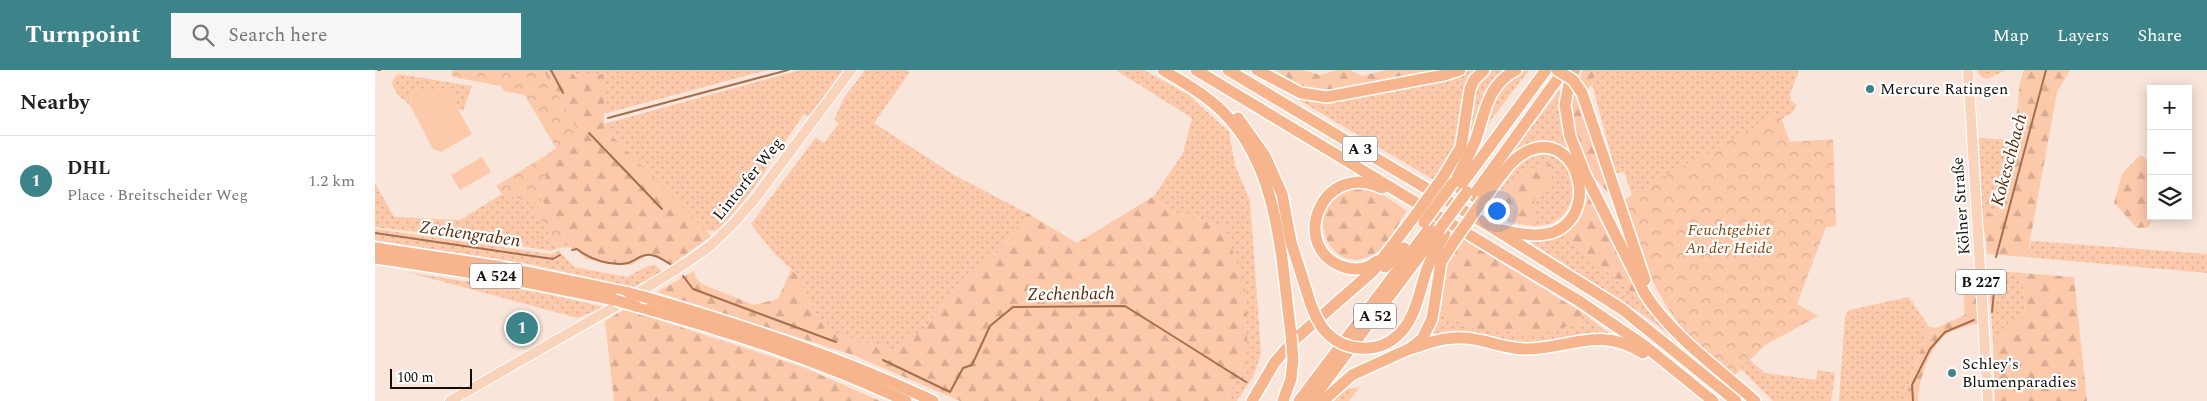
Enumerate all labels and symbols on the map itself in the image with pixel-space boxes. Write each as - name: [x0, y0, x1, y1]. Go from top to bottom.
- place label: Mercure Ratingen: [1880, 77, 2008, 101]
- marker: Mercure Ratingen: [1864, 83, 1876, 95]
- water label: Kokeschbach: [1984, 111, 2034, 209]
- street label: Lintorfer Weg: [707, 132, 789, 226]
- road number: A 3: [1343, 136, 1377, 162]
- street label: Kölner Straße: [1946, 156, 1976, 256]
- your location: [1484, 198, 1510, 224]
- water label: Zechengraben: [418, 214, 523, 255]
- park label: Feuchtgebiet An der Heide: [1684, 218, 1773, 260]
- road number: A 524: [470, 264, 522, 288]
- road number: B 227: [1956, 270, 2006, 294]
- water label: Zechenbach: [1027, 280, 1115, 308]
- road number: A 52: [1354, 304, 1396, 328]
- pin: 1: [506, 309, 538, 347]
- place label: Schley's Blumenparadies: [1962, 352, 2077, 394]
- scale bar: [390, 366, 473, 389]
- marker: Schley's Blumenparadies: [1946, 367, 1958, 379]

